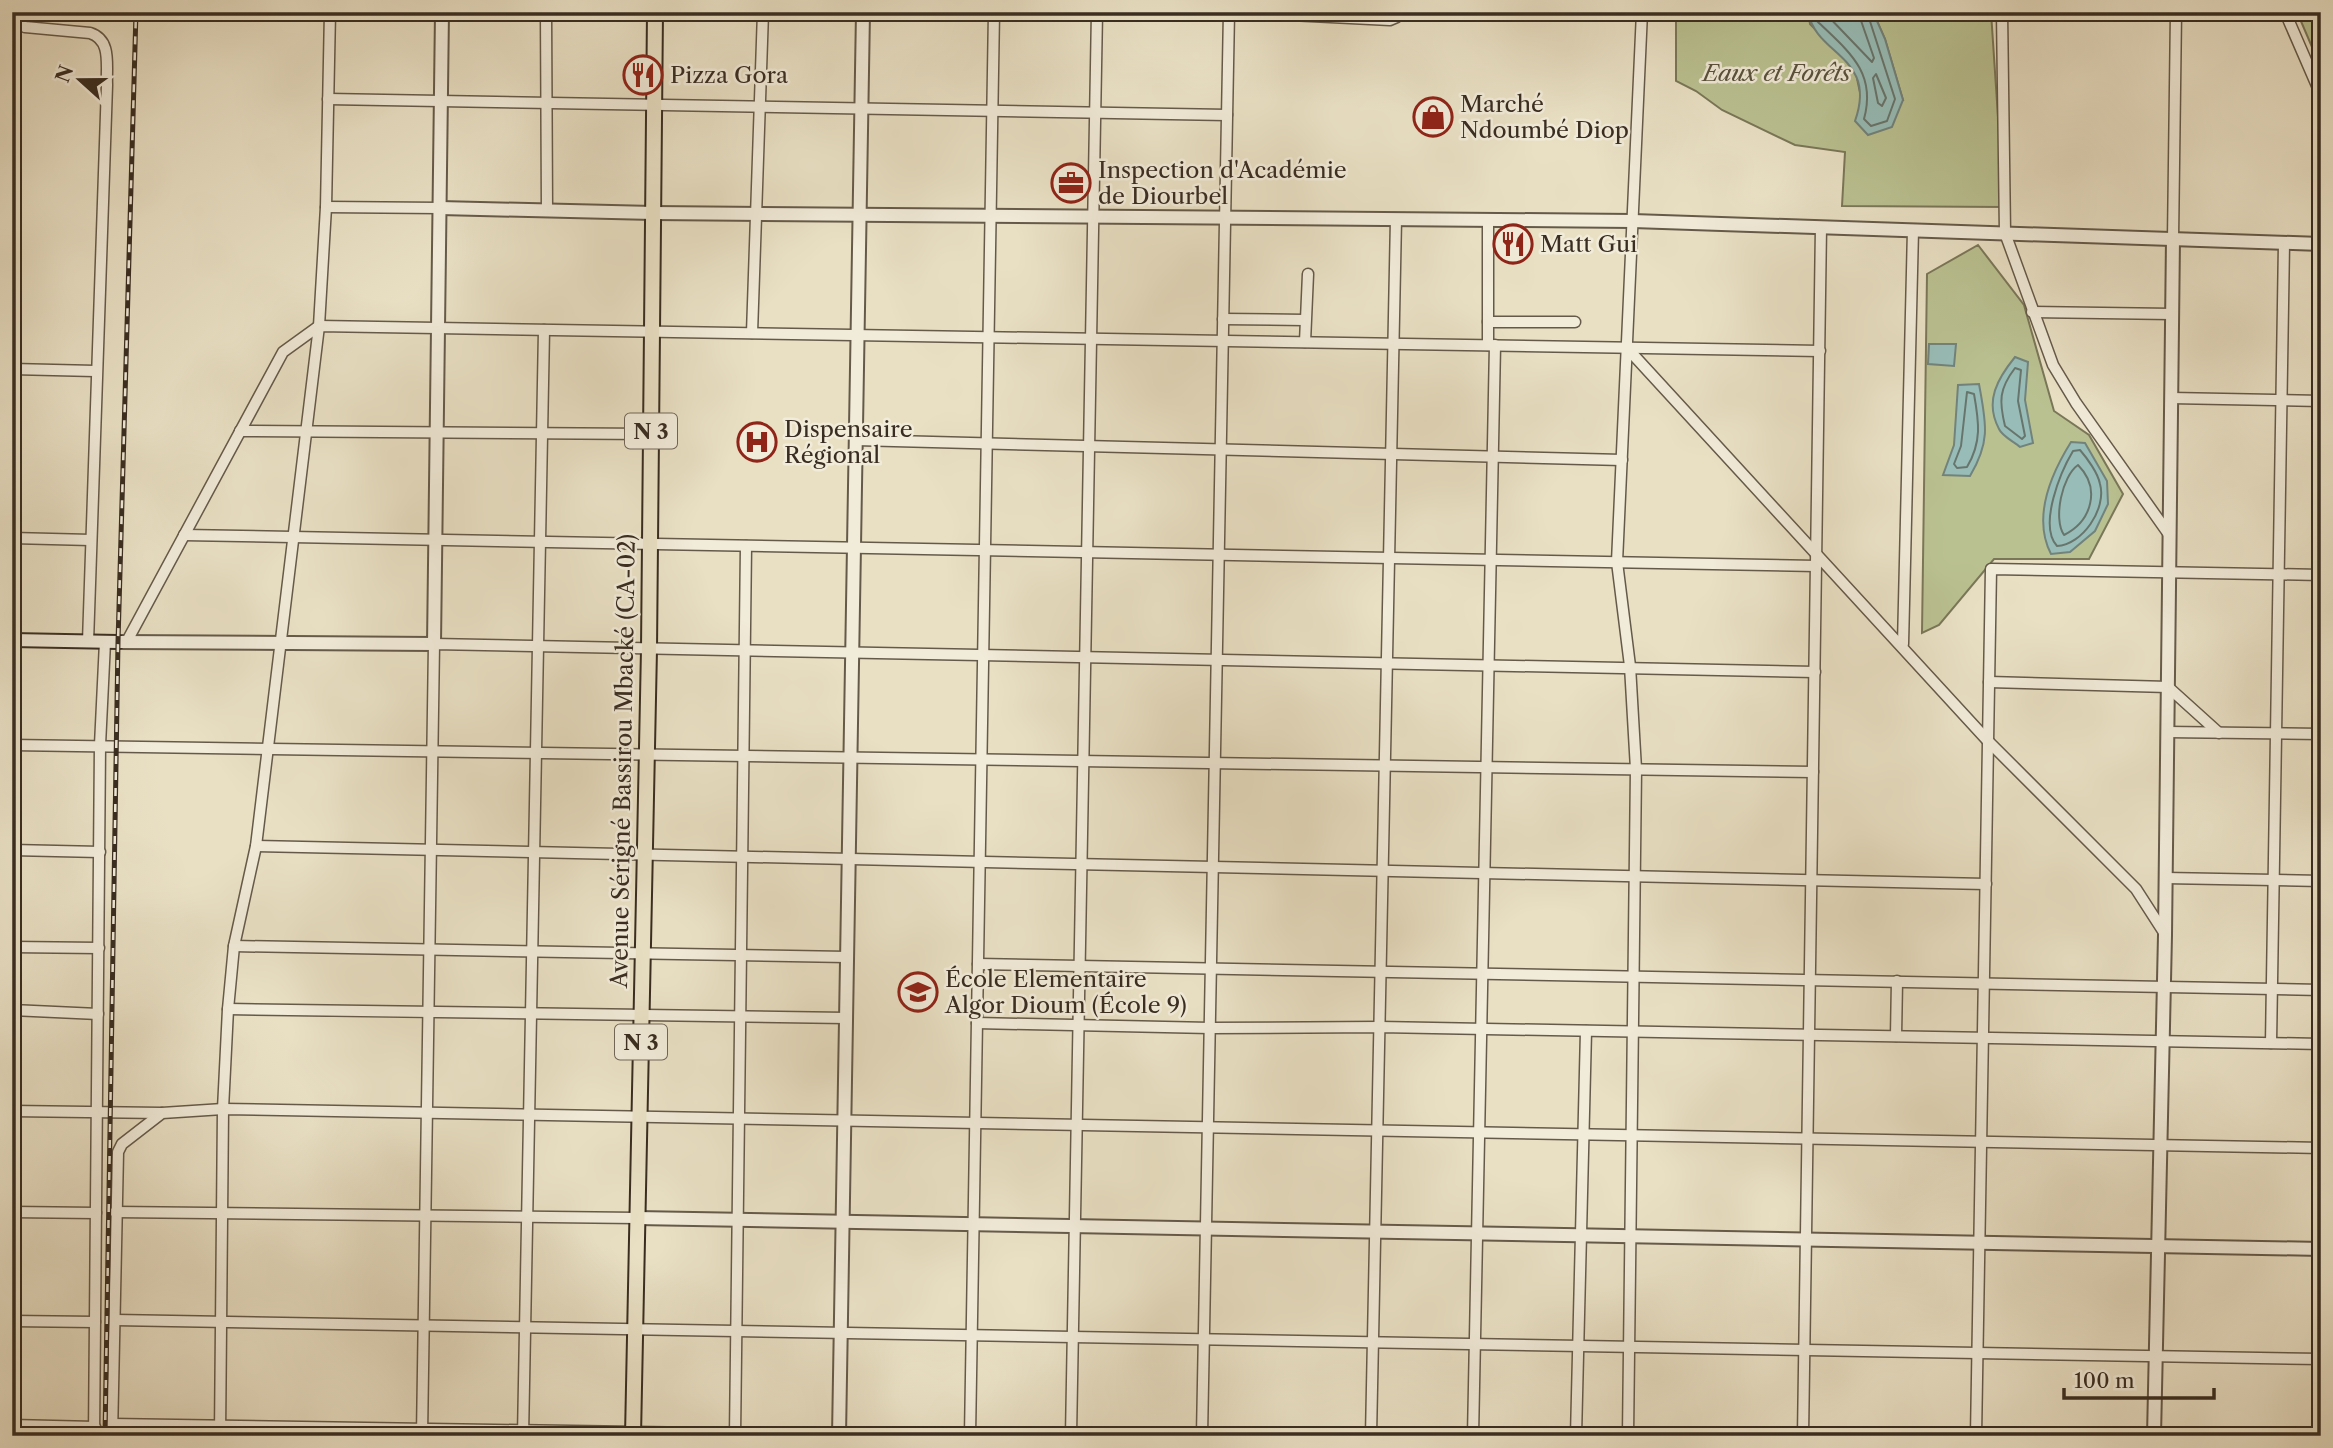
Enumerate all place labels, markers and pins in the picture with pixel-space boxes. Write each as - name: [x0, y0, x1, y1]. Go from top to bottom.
- restaurant icon: Pizza Gora: [622, 54, 664, 96]
- place label: Pizza Gora: [670, 61, 789, 89]
- place label: Marché Ndoumbé Diop: [1460, 90, 1629, 144]
- shop icon: Marché Ndoumbé Diop: [1412, 96, 1454, 138]
- place label: Inspection d'Académie de Diourbel: [1098, 156, 1347, 210]
- office icon: Inspection d'Académie de Diourbel: [1050, 162, 1092, 204]
- restaurant icon: Matt Gui: [1492, 223, 1534, 265]
- place label: Matt Gui: [1540, 230, 1637, 258]
- place label: Dispensaire Régional: [784, 415, 913, 469]
- hospital icon: Dispensaire Régional: [736, 421, 778, 463]
- place label: École Elementaire Algor Dioum (École 9): [944, 965, 1187, 1019]
- school or university icon: École Elementaire Algor Dioum (École 9): [897, 971, 939, 1013]

